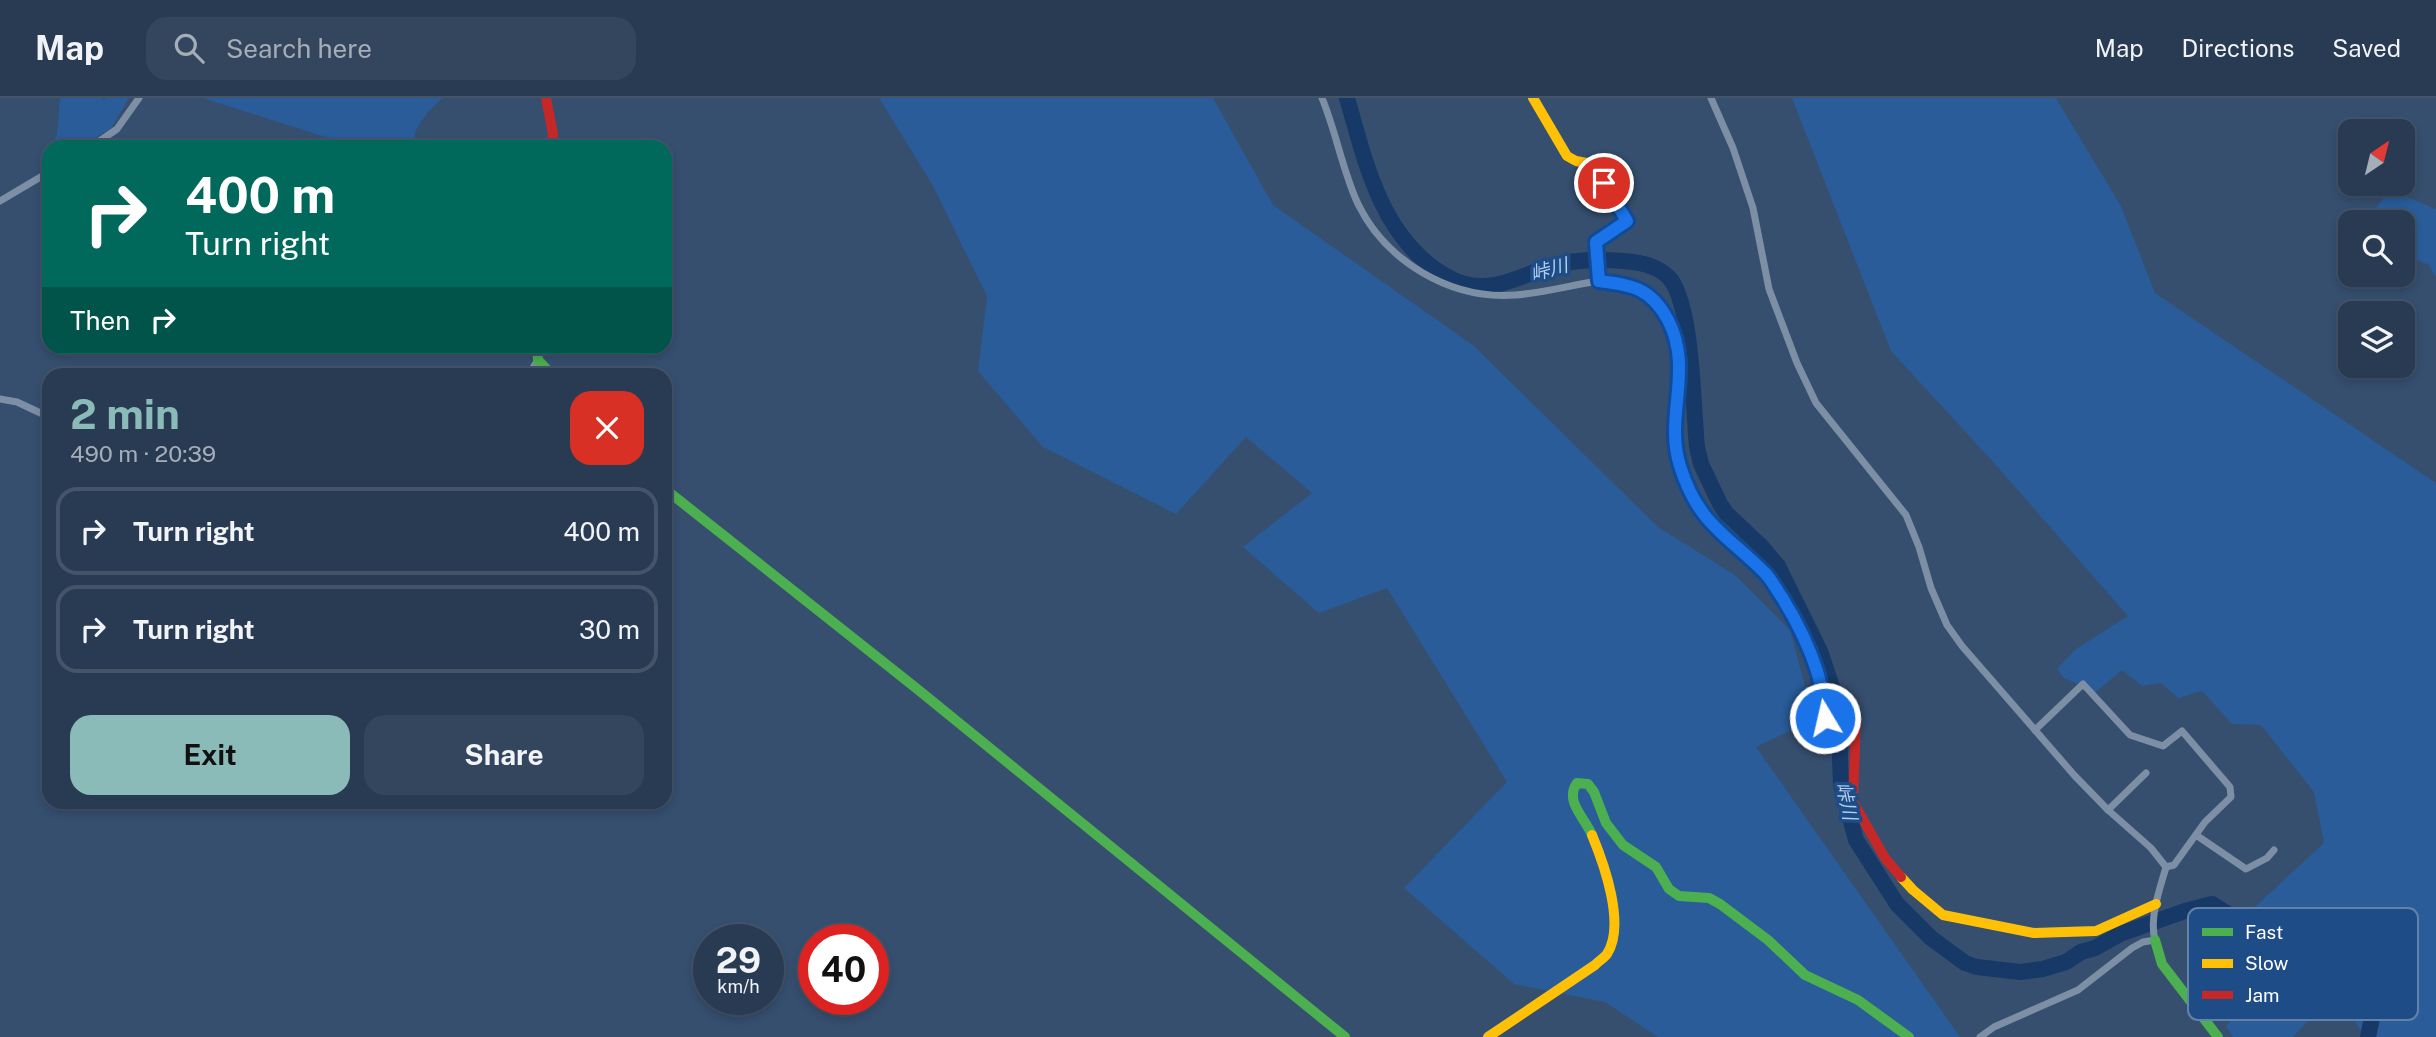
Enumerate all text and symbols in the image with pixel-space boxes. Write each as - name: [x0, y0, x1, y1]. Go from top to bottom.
- search box: [146, 17, 636, 80]
- text: Map: [35, 29, 104, 67]
- icon: search: [170, 29, 208, 67]
- text: Search here: [226, 33, 372, 64]
- text: Map: [2095, 34, 2144, 62]
- text: Directions: [2182, 34, 2294, 62]
- text: Saved: [2332, 34, 2401, 62]
- north arrow: [2338, 119, 2415, 196]
- map controls: [2338, 119, 2415, 378]
- pin: [1574, 153, 1634, 213]
- icon: arrive: [1585, 164, 1623, 202]
- text: 400 m: [185, 166, 335, 224]
- icon: right: [70, 168, 161, 259]
- button: search: [2338, 210, 2415, 287]
- text: Turn right: [185, 225, 330, 262]
- water label: 峠川: [1528, 253, 1572, 285]
- icon: right: [144, 301, 182, 339]
- button: layers: [2338, 301, 2415, 378]
- text: Then: [70, 305, 130, 336]
- text: 2 min: [70, 389, 180, 438]
- button: close: [570, 391, 644, 465]
- text: 490 m · 20:39: [70, 440, 216, 467]
- icon: right: [74, 512, 112, 550]
- text: Turn right: [133, 516, 255, 547]
- text: 400 m: [563, 516, 640, 547]
- icon: right: [74, 610, 112, 648]
- text: Turn right: [133, 614, 255, 645]
- text: 30 m: [579, 614, 640, 645]
- position arrow: [1788, 681, 1862, 755]
- button: Exit: [70, 715, 350, 795]
- button: Share: [364, 715, 644, 795]
- water label: 峠川: [1832, 780, 1862, 824]
- legend: [2188, 908, 2418, 1020]
- text: Fast: [2245, 921, 2283, 943]
- speed limit sign: 40: [798, 924, 889, 1015]
- text: 29: [716, 940, 761, 981]
- text: Slow: [2245, 952, 2289, 974]
- text: km/h: [717, 976, 760, 997]
- text: Jam: [2245, 984, 2279, 1006]

